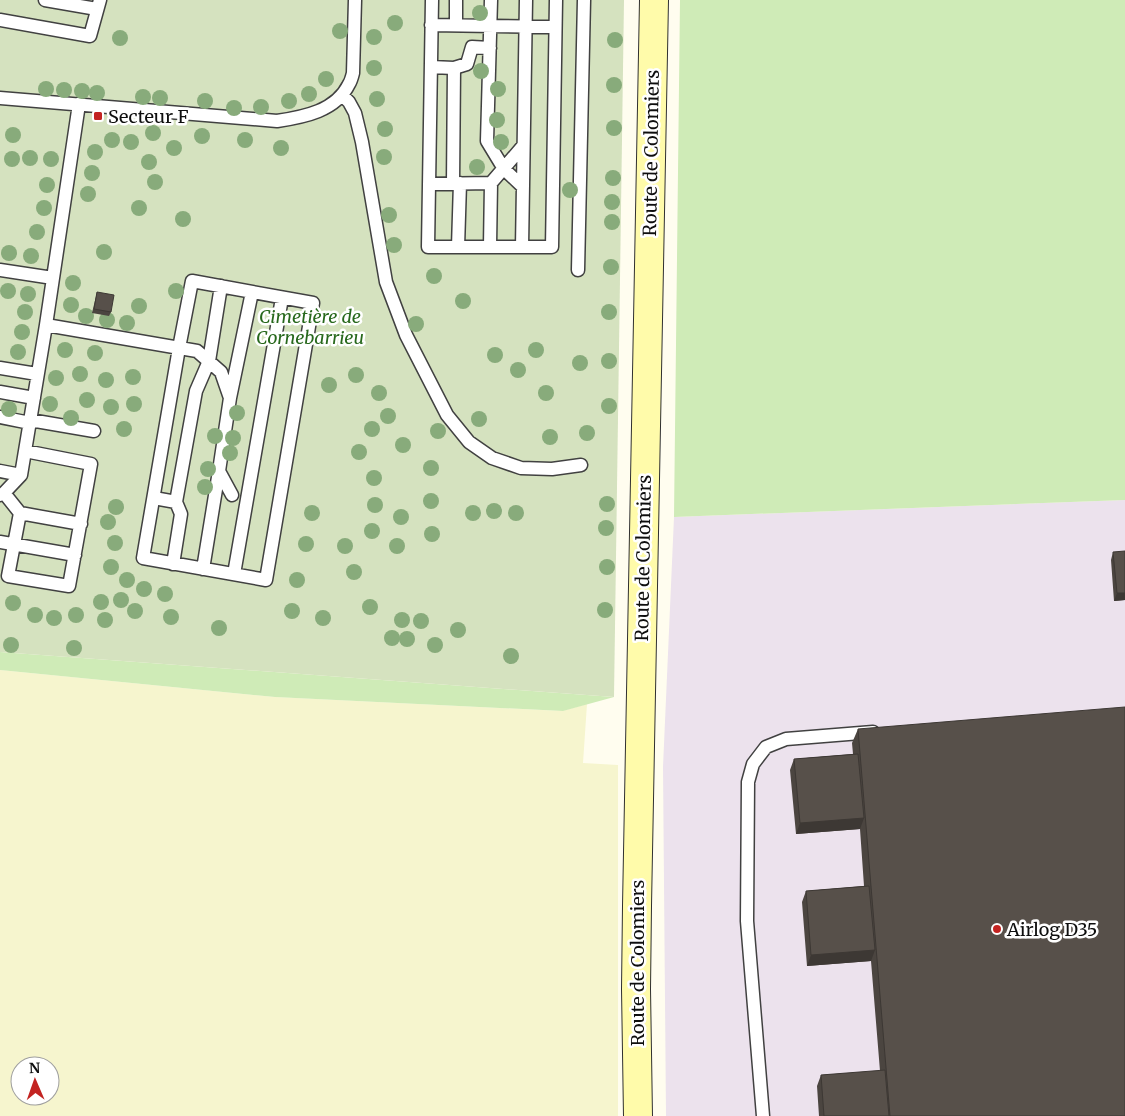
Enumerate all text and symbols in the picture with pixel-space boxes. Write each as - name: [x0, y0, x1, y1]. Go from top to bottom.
- street label: Route de Colomiers: [638, 69, 664, 237]
- place label: Secteur F: [108, 105, 188, 128]
- marker: Secteur F: [92, 110, 104, 122]
- park label: Cimetière de Cornebarrieu: [256, 305, 364, 349]
- street label: Route de Colomiers: [630, 474, 656, 642]
- street label: Route de Colomiers: [626, 880, 649, 1046]
- place label: Airlog D35: [1006, 918, 1097, 941]
- marker: Airlog D35: [991, 923, 1003, 935]
- north arrow: [10, 1056, 60, 1106]
- text: N: [29, 1059, 40, 1077]

